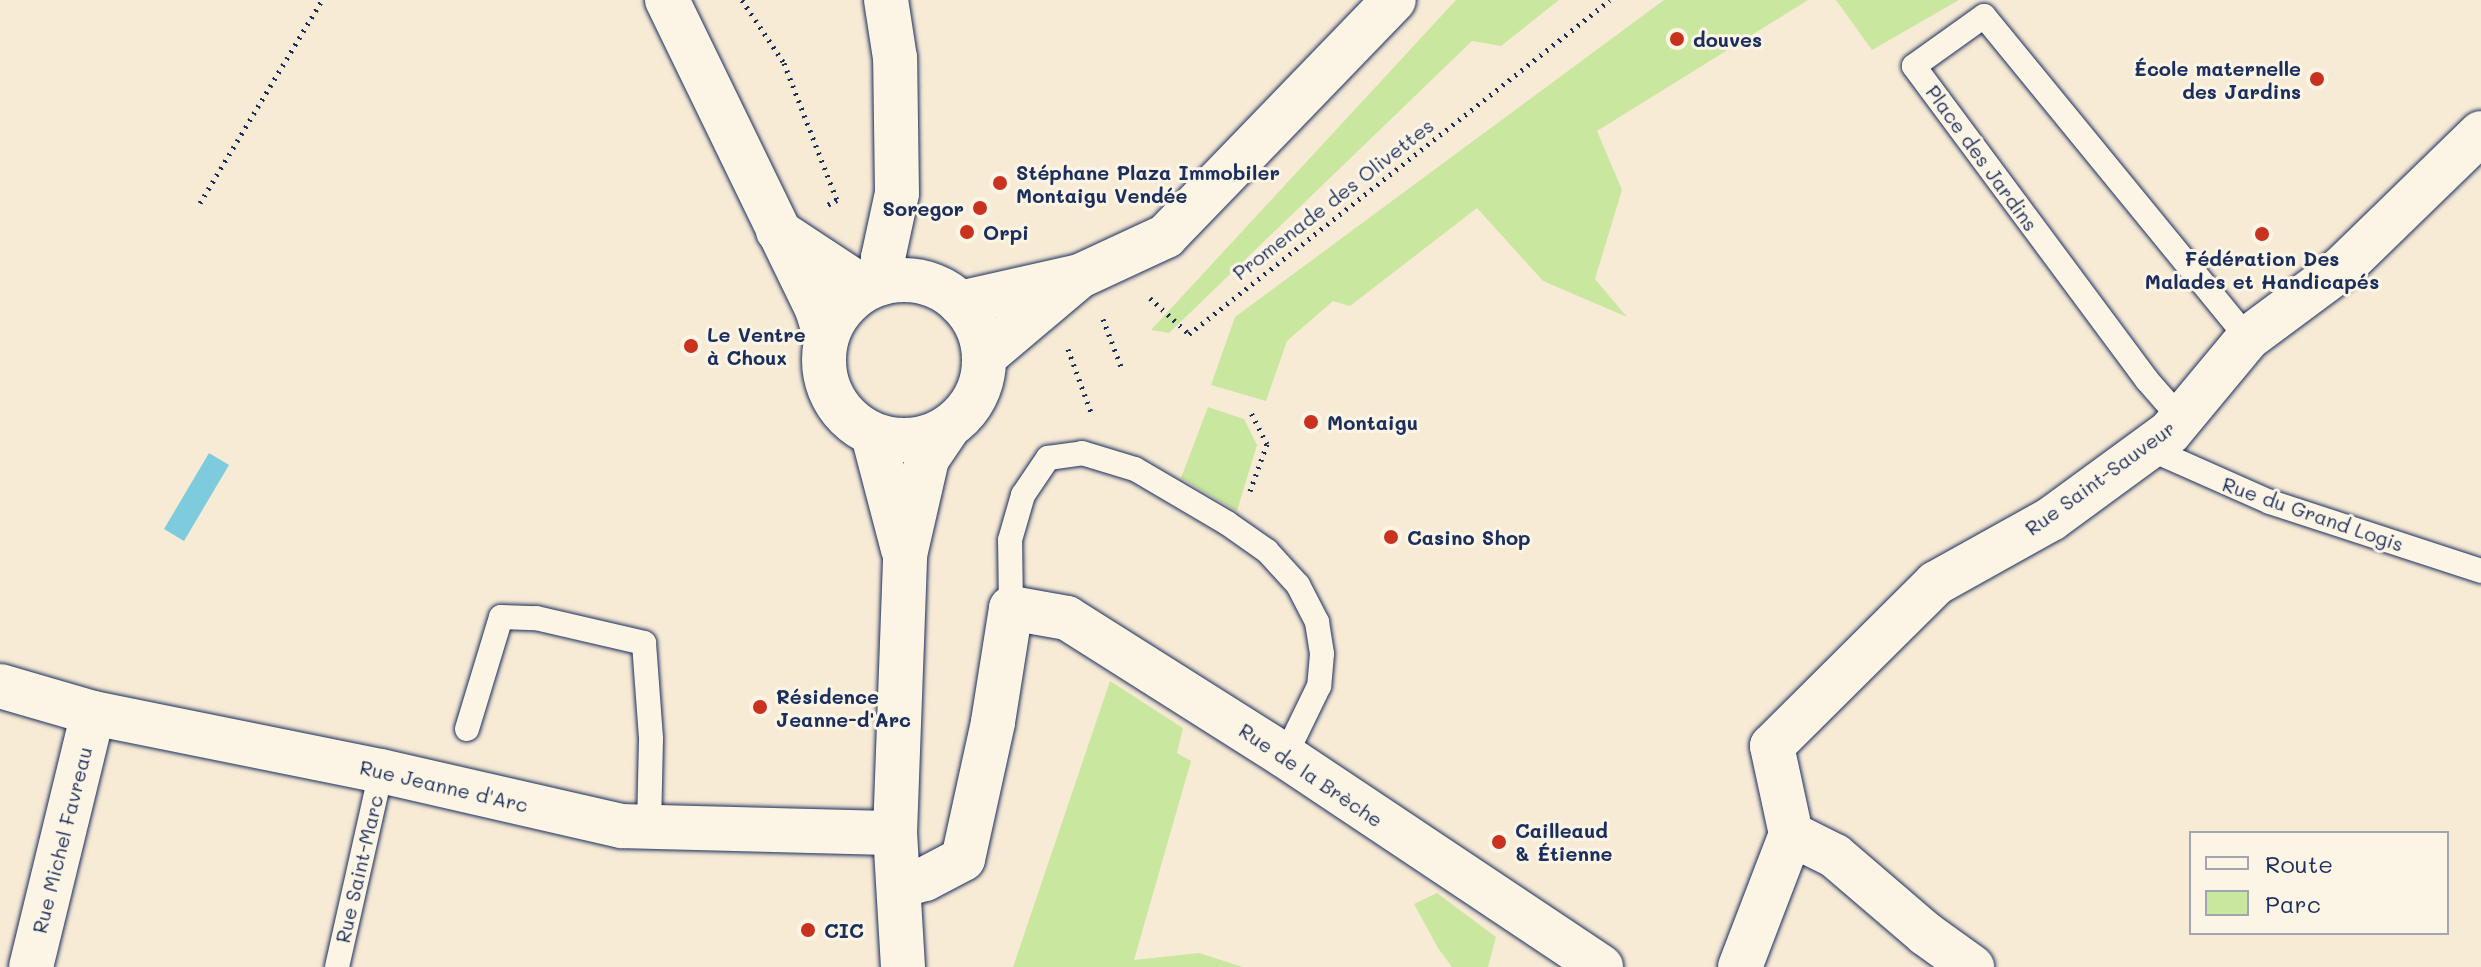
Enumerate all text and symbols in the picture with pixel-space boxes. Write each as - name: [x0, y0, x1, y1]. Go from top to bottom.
- place label: douves: [1693, 27, 1762, 51]
- marker: douves: [1668, 30, 1686, 48]
- place label: École maternelle des Jardins: [2134, 56, 2301, 103]
- marker: École maternelle des Jardins: [2308, 70, 2326, 88]
- street label: Place des Jardins: [1921, 80, 2043, 236]
- street label: Promenade des Olivettes: [1228, 113, 1438, 285]
- place label: Stéphane Plaza Immobiler Montaigu Vendée: [1016, 160, 1280, 207]
- marker: Stéphane Plaza Immobiler Montaigu Vendée: [991, 174, 1009, 192]
- place label: Soregor: [883, 196, 964, 220]
- marker: Soregor: [971, 199, 989, 217]
- place label: Orpi: [983, 220, 1029, 244]
- marker: Orpi: [958, 223, 976, 241]
- marker: Fédération Des Malades et Handicapés: [2253, 225, 2271, 243]
- place label: Fédération Des Malades et Handicapés: [2145, 246, 2379, 293]
- place label: Le Ventre à Choux: [707, 322, 806, 369]
- marker: Le Ventre à Choux: [682, 337, 700, 355]
- place label: Montaigu: [1327, 410, 1418, 434]
- marker: Montaigu: [1302, 413, 1320, 431]
- street label: Rue Saint-Sauveur: [2020, 416, 2180, 540]
- street label: Rue du Grand Logis: [2219, 472, 2407, 556]
- place label: Casino Shop: [1407, 525, 1531, 549]
- marker: Casino Shop: [1382, 528, 1400, 546]
- place label: Résidence Jeanne-d'Arc: [776, 684, 911, 731]
- marker: Résidence Jeanne-d'Arc: [751, 698, 769, 716]
- street label: Rue de la Brèche: [1235, 718, 1387, 832]
- street label: Rue Michel Favreau: [27, 744, 97, 936]
- street label: Rue Jeanne d'Arc: [357, 755, 531, 817]
- street label: Rue Saint-Marc: [330, 793, 388, 945]
- place label: Cailleaud & Étienne: [1515, 818, 1612, 865]
- legend: [2189, 831, 2449, 935]
- marker: Cailleaud & Étienne: [1490, 833, 1508, 851]
- text: Route: [2265, 848, 2333, 879]
- text: Parc: [2265, 888, 2321, 919]
- place label: CIC: [824, 918, 864, 942]
- marker: CIC: [799, 921, 817, 939]

